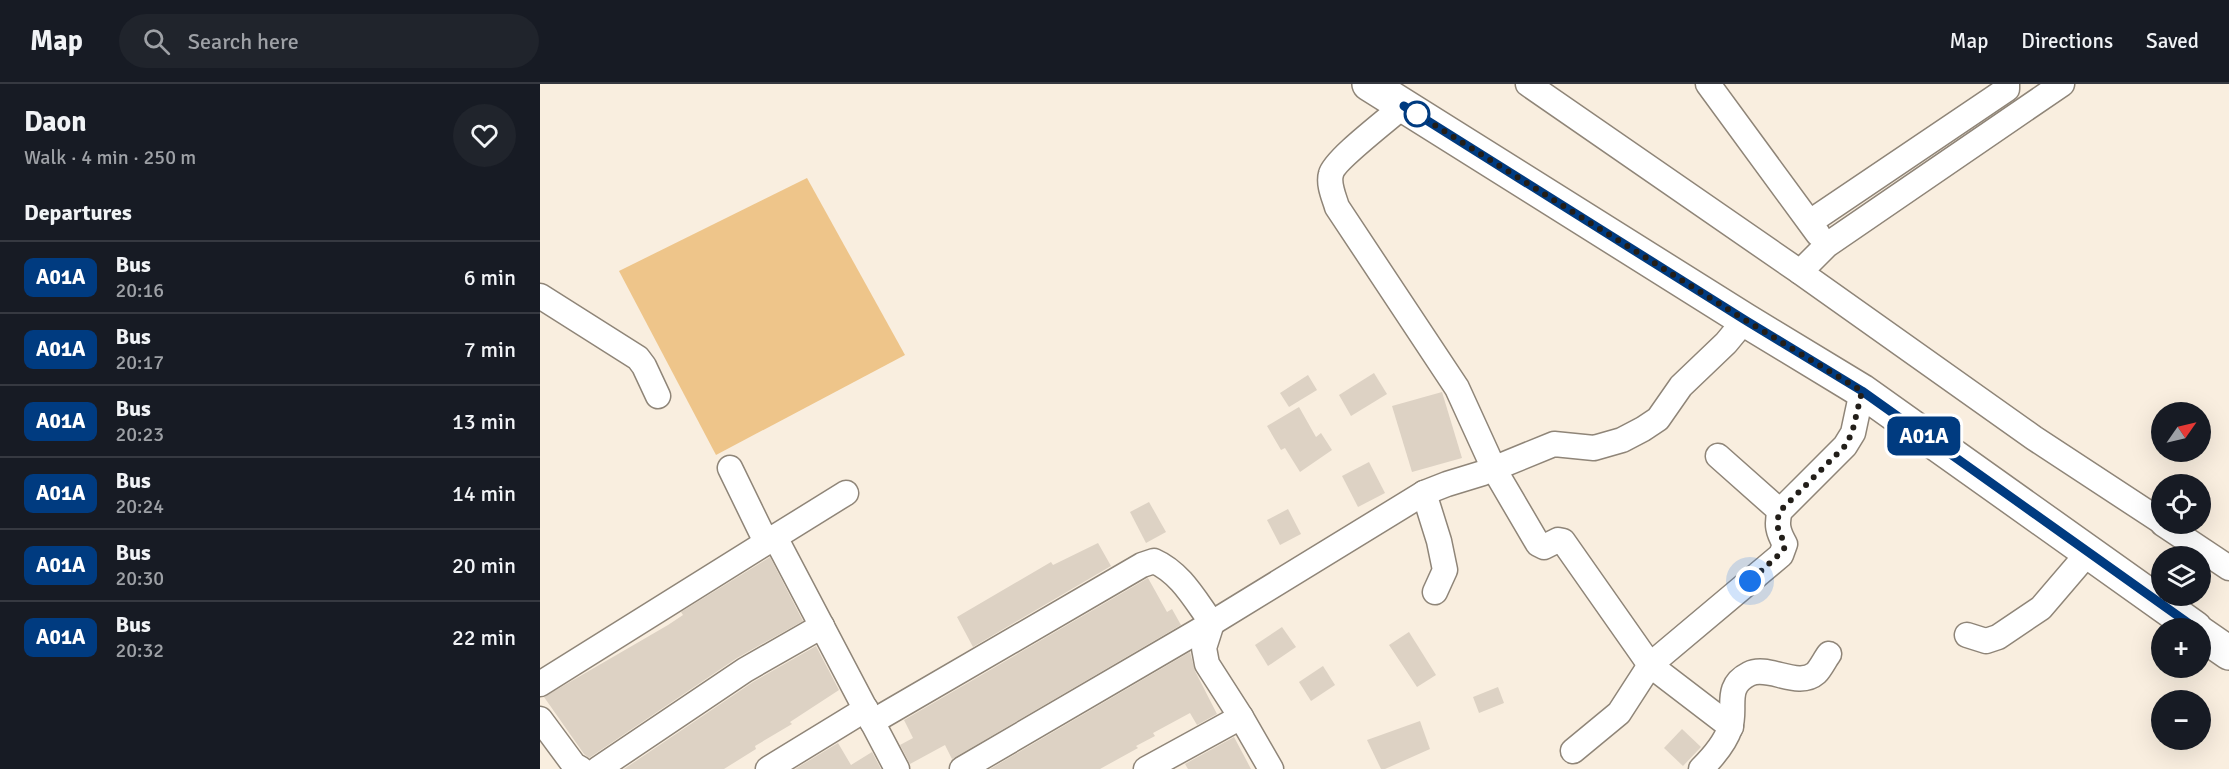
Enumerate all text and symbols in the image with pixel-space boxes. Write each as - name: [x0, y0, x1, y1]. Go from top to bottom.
- search box: [119, 14, 539, 68]
- text: Map: [30, 24, 83, 58]
- icon: search: [140, 25, 173, 58]
- text: Search here: [188, 28, 299, 55]
- text: Map: [1950, 28, 1988, 54]
- text: Directions: [2021, 28, 2113, 54]
- text: Saved: [2146, 28, 2199, 54]
- unlabelled marker: [1404, 101, 1430, 127]
- button: heart: [453, 104, 516, 167]
- text: Daon: [24, 105, 87, 139]
- text: Walk · 4 min · 250 m: [24, 145, 196, 170]
- text: Departures: [24, 199, 132, 226]
- text: Bus: [115, 251, 151, 278]
- text: A01A: [36, 264, 85, 290]
- text: 6 min: [464, 264, 516, 291]
- text: 20:16: [115, 278, 164, 303]
- text: Bus: [115, 323, 151, 350]
- text: A01A: [36, 336, 85, 362]
- text: 7 min: [464, 336, 516, 363]
- text: 20:17: [115, 350, 164, 375]
- text: Bus: [115, 395, 151, 422]
- north arrow: [2151, 402, 2211, 462]
- map controls: [2151, 402, 2211, 750]
- text: A01A: [36, 408, 85, 434]
- text: 13 min: [452, 408, 516, 435]
- line badge: A01A: [1882, 416, 1966, 456]
- text: 20:23: [115, 422, 164, 447]
- text: A01A: [1899, 423, 1949, 449]
- text: Bus: [115, 467, 151, 494]
- button: locate: [2151, 474, 2211, 534]
- text: A01A: [36, 480, 85, 506]
- text: 14 min: [452, 480, 516, 507]
- text: 20:24: [115, 494, 164, 519]
- text: Bus: [115, 539, 151, 566]
- button: layers: [2151, 546, 2211, 606]
- text: A01A: [36, 552, 85, 578]
- text: 20 min: [452, 552, 516, 579]
- text: 20:30: [115, 566, 164, 591]
- your location: [1735, 566, 1765, 596]
- text: Bus: [115, 611, 151, 638]
- button: +: [2151, 618, 2211, 678]
- text: A01A: [36, 624, 85, 650]
- text: 22 min: [452, 624, 516, 651]
- text: 20:32: [115, 638, 164, 663]
- button: −: [2151, 690, 2211, 750]

